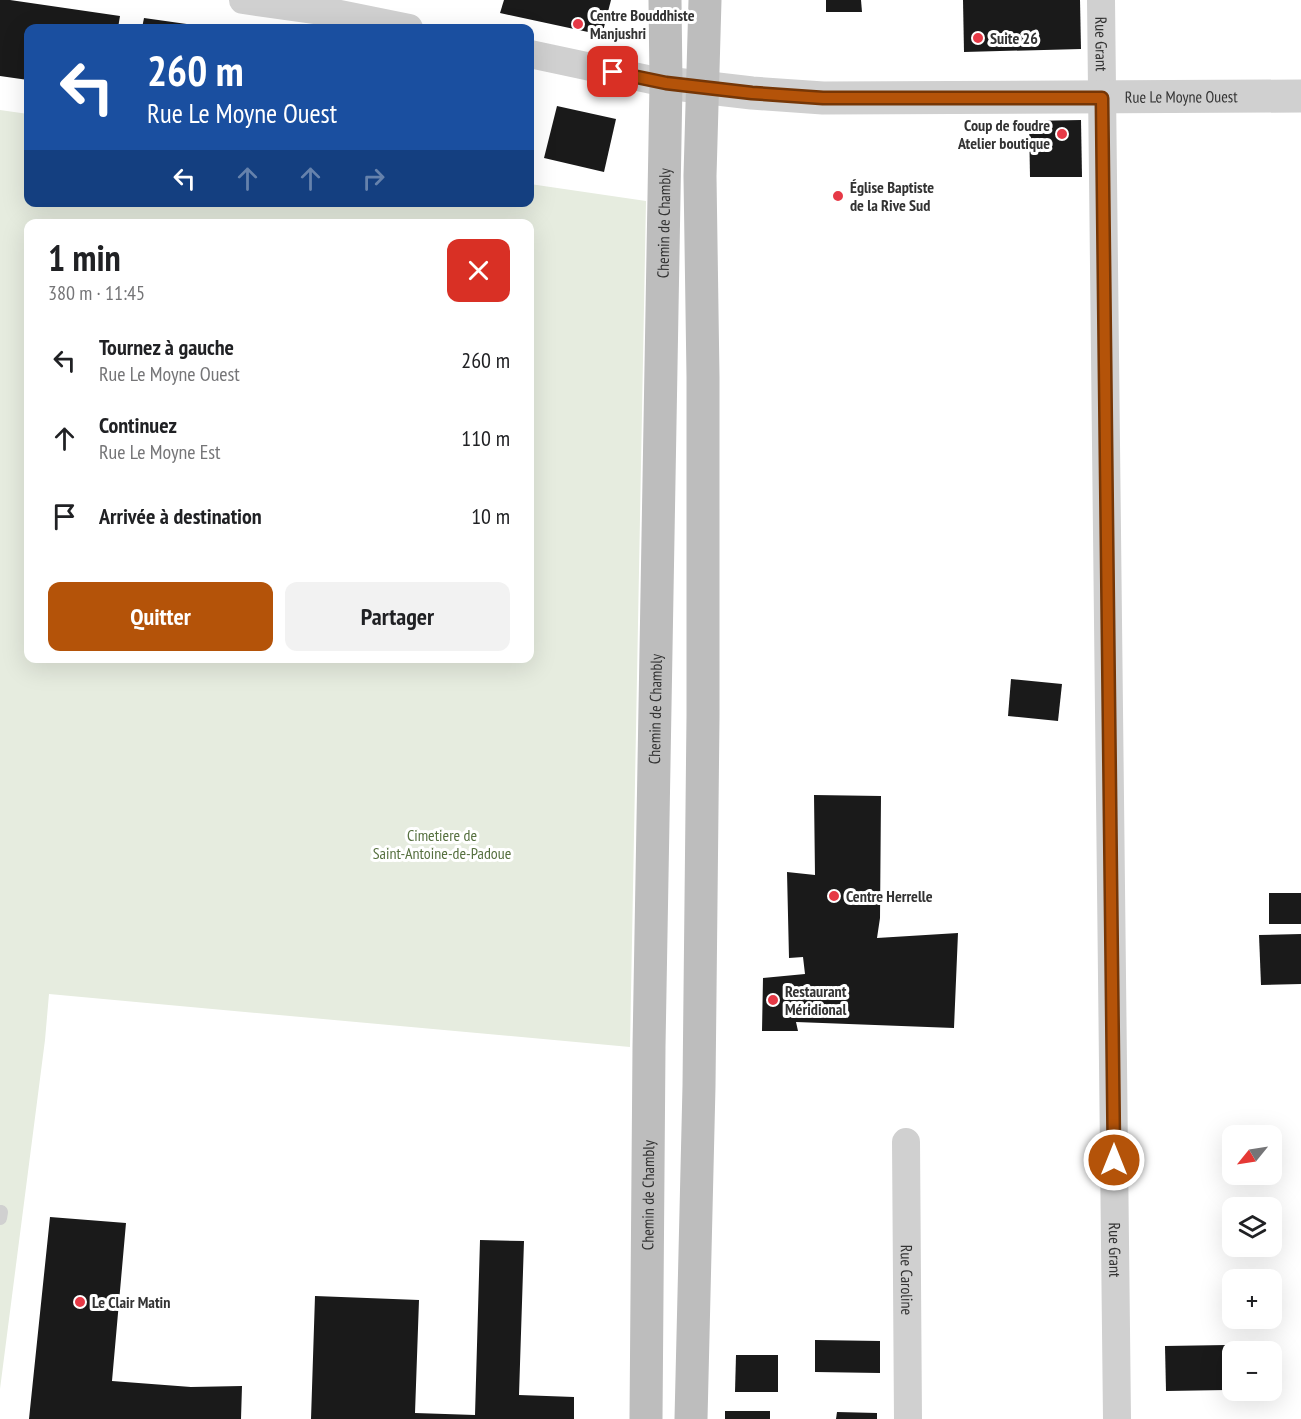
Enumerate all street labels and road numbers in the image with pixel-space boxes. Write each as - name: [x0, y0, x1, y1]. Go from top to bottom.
- street label: Rue Grant: [1091, 17, 1112, 72]
- street label: Rue Le Moyne Ouest: [1125, 86, 1238, 107]
- street label: Chemin de Chambly: [653, 168, 674, 278]
- street label: Chemin de Chambly: [644, 654, 666, 764]
- street label: Chemin de Chambly: [637, 1140, 658, 1250]
- street label: Rue Grant: [1105, 1222, 1125, 1278]
- street label: Rue Caroline: [897, 1245, 917, 1315]

